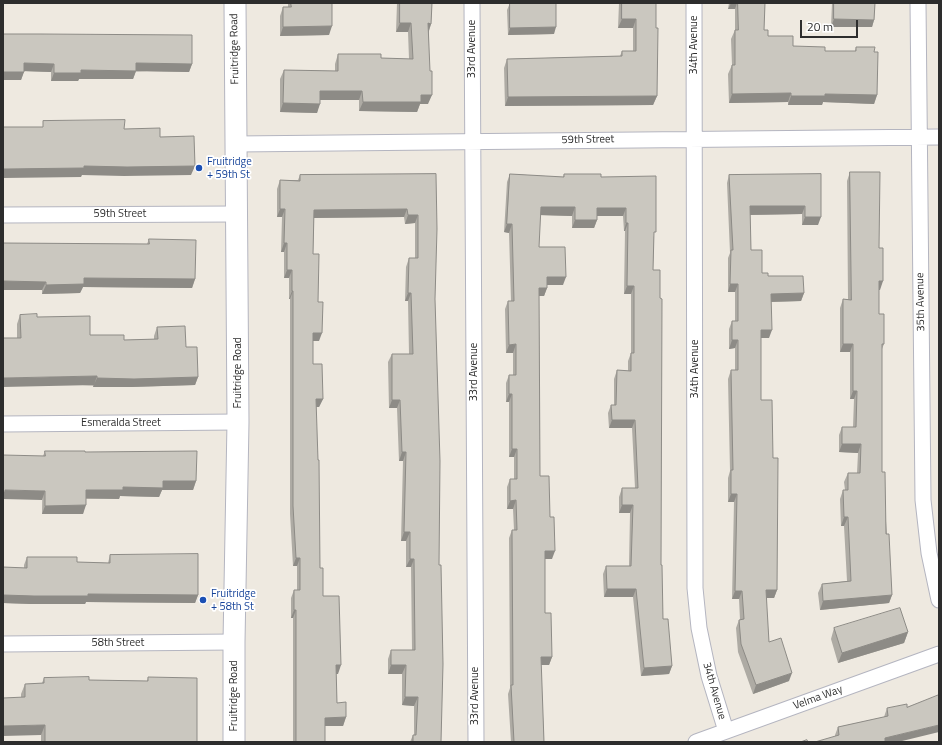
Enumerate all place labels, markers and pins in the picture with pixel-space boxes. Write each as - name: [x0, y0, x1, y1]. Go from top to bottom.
- place label: Fruitridge + 59th St: [207, 155, 252, 181]
- marker: Fruitridge + 59th St: [194, 163, 204, 173]
- place label: Fruitridge + 58th St: [211, 587, 256, 613]
- marker: Fruitridge + 58th St: [198, 595, 208, 605]

